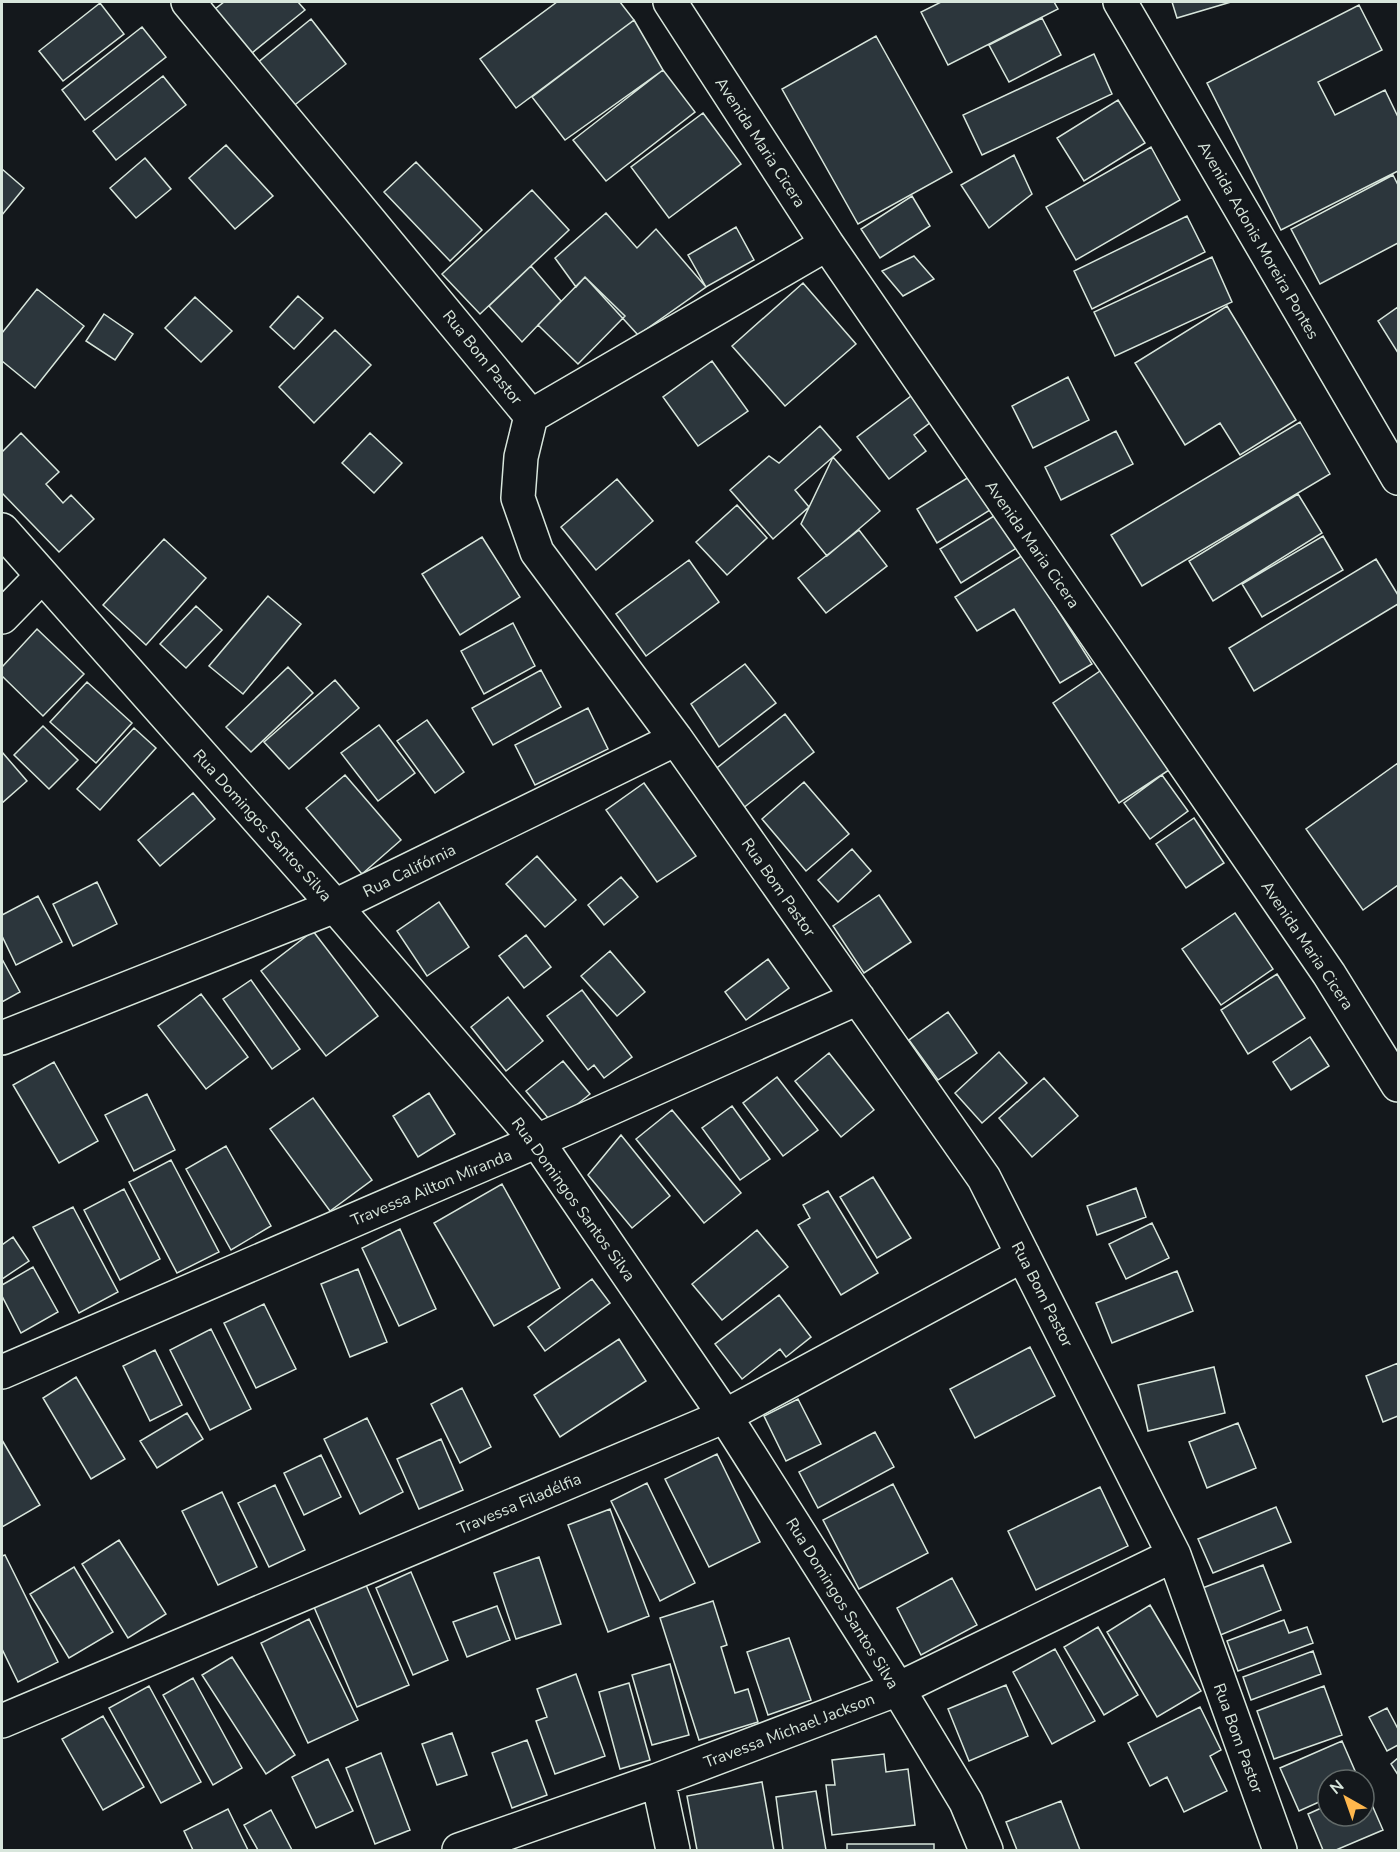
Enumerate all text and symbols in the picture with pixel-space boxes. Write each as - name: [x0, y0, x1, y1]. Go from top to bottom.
- street label: Avenida Maria Cicera: [710, 73, 811, 212]
- street label: Avenida Adonis Moreira Pontes: [1192, 137, 1324, 344]
- street label: Rua Bom Pastor: [437, 306, 527, 410]
- street label: Avenida Maria Cicera: [980, 476, 1085, 613]
- street label: Rua Domingos Santos Silva: [188, 745, 337, 907]
- street label: Rua Bom Pastor: [736, 834, 821, 942]
- street label: Rua Califórnia: [359, 839, 460, 903]
- street label: Avenida Maria Cicera: [1256, 877, 1359, 1014]
- street label: Rua Domingos Santos Silva: [506, 1113, 640, 1286]
- street label: Travessa Ailton Miranda: [347, 1144, 515, 1232]
- street label: Rua Bom Pastor: [1006, 1238, 1078, 1351]
- street label: Travessa Filadélfia: [454, 1468, 585, 1540]
- street label: Rua Domingos Santos Silva: [780, 1514, 904, 1693]
- street label: Rua Bom Pastor: [1208, 1680, 1268, 1797]
- street label: Travessa Michael Jackson: [701, 1688, 878, 1774]
- north arrow: [1316, 1768, 1376, 1828]
- text: N: [1325, 1775, 1349, 1800]

